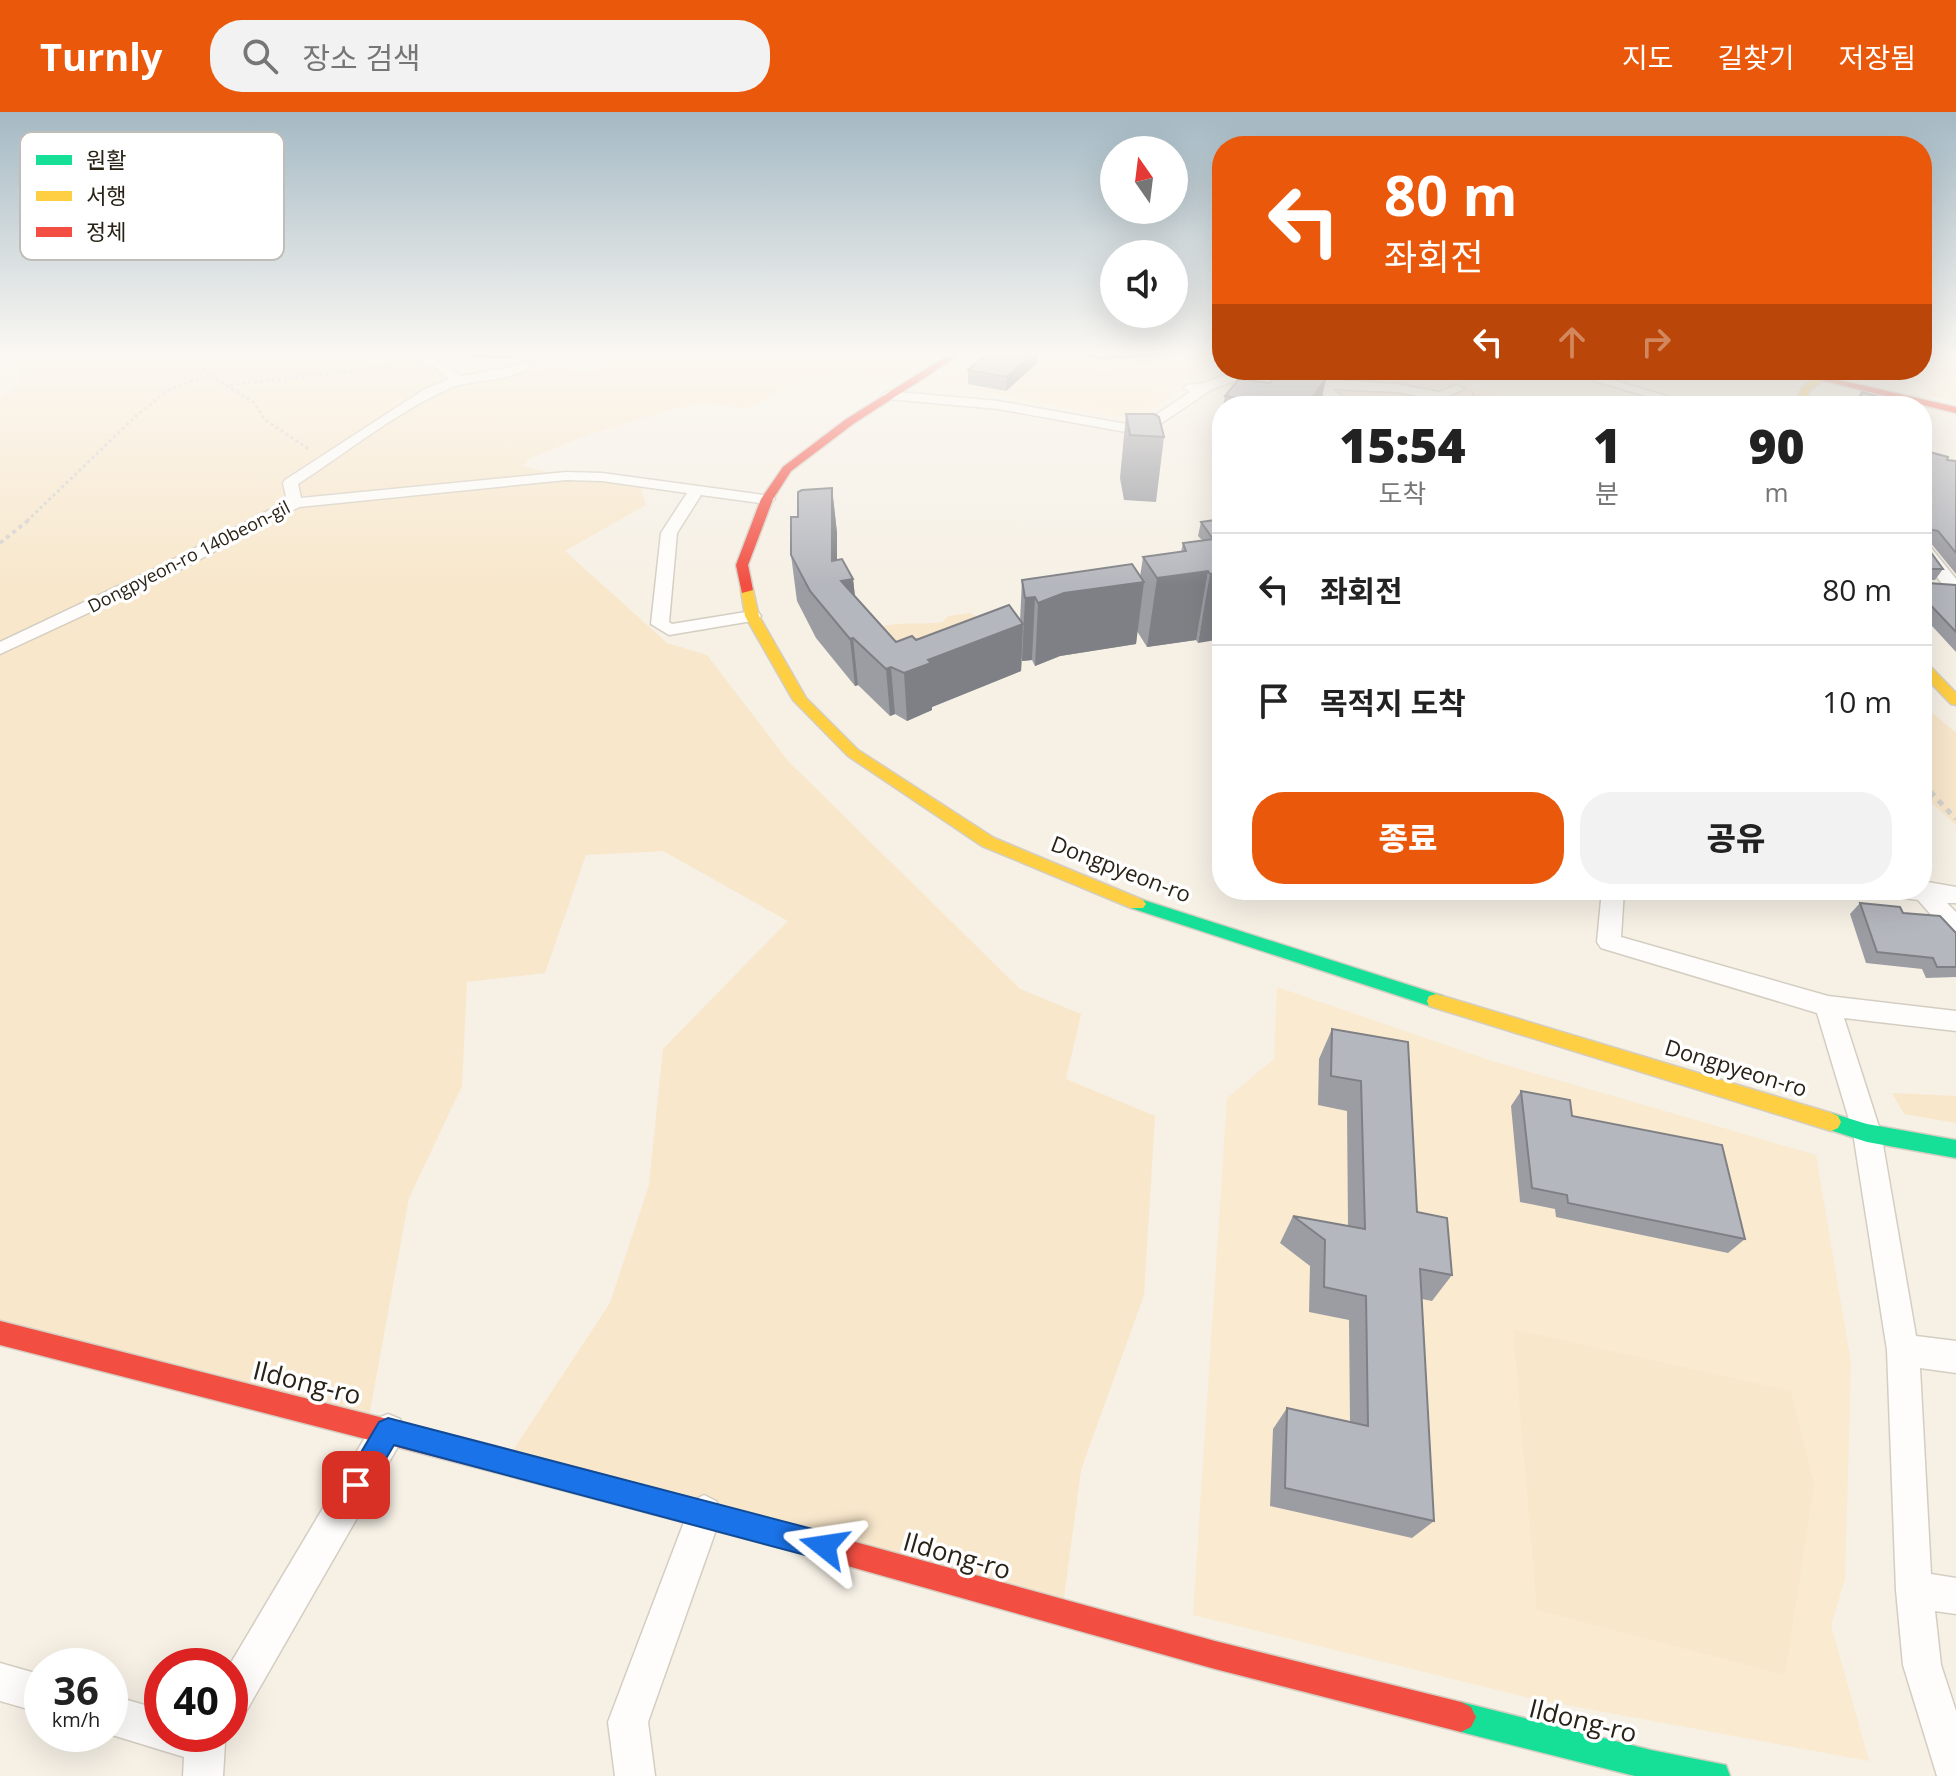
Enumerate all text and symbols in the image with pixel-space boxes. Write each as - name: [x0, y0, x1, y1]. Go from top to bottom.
- search box: [210, 20, 770, 92]
- text: Turnly: [40, 30, 162, 82]
- icon: search: [238, 34, 282, 78]
- text: 장소 검색: [302, 37, 421, 78]
- text: 지도: [1622, 38, 1673, 76]
- text: 길찾기: [1717, 38, 1795, 76]
- text: 저장됨: [1839, 38, 1916, 76]
- legend: [20, 132, 284, 260]
- north arrow: [1100, 136, 1188, 224]
- map controls: [1100, 136, 1188, 328]
- text: 원활: [86, 144, 126, 174]
- text: 80 m: [1384, 156, 1518, 232]
- icon: left: [1252, 168, 1356, 272]
- text: 서행: [86, 180, 126, 210]
- text: 정체: [86, 216, 126, 246]
- text: 좌회전: [1384, 232, 1483, 281]
- button: sound: [1100, 240, 1188, 328]
- icon: left: [1466, 320, 1510, 364]
- icon: ahead: [1550, 320, 1594, 364]
- icon: right: [1634, 320, 1678, 364]
- text: 15:54: [1339, 412, 1466, 477]
- text: 1: [1593, 412, 1621, 477]
- text: 90: [1748, 413, 1805, 478]
- text: m: [1765, 474, 1789, 510]
- text: 도착: [1379, 475, 1426, 511]
- text: 분: [1595, 475, 1619, 511]
- street label: Dongpyeon-ro 140beon-gil: [83, 495, 294, 618]
- icon: left: [1252, 567, 1296, 611]
- text: 80 m: [1822, 569, 1892, 610]
- text: 좌회전: [1320, 570, 1403, 611]
- icon: arrive: [1252, 679, 1296, 723]
- text: 10 m: [1822, 681, 1892, 722]
- text: 목적지 도착: [1320, 682, 1466, 723]
- button: 종료: [1252, 792, 1564, 884]
- button: 공유: [1580, 792, 1892, 884]
- street label: Dongpyeon-ro: [1047, 828, 1196, 909]
- street label: Dongpyeon-ro: [1661, 1031, 1811, 1103]
- street label: Ildong-ro: [249, 1351, 365, 1413]
- pin: [322, 1451, 390, 1519]
- icon: arrive: [334, 1463, 378, 1507]
- position arrow: [782, 1504, 866, 1588]
- street label: Ildong-ro: [899, 1523, 1015, 1588]
- speed limit sign: 40: [144, 1648, 248, 1752]
- text: 36: [53, 1662, 99, 1717]
- street label: Ildong-ro: [1525, 1689, 1641, 1751]
- text: km/h: [52, 1706, 100, 1733]

